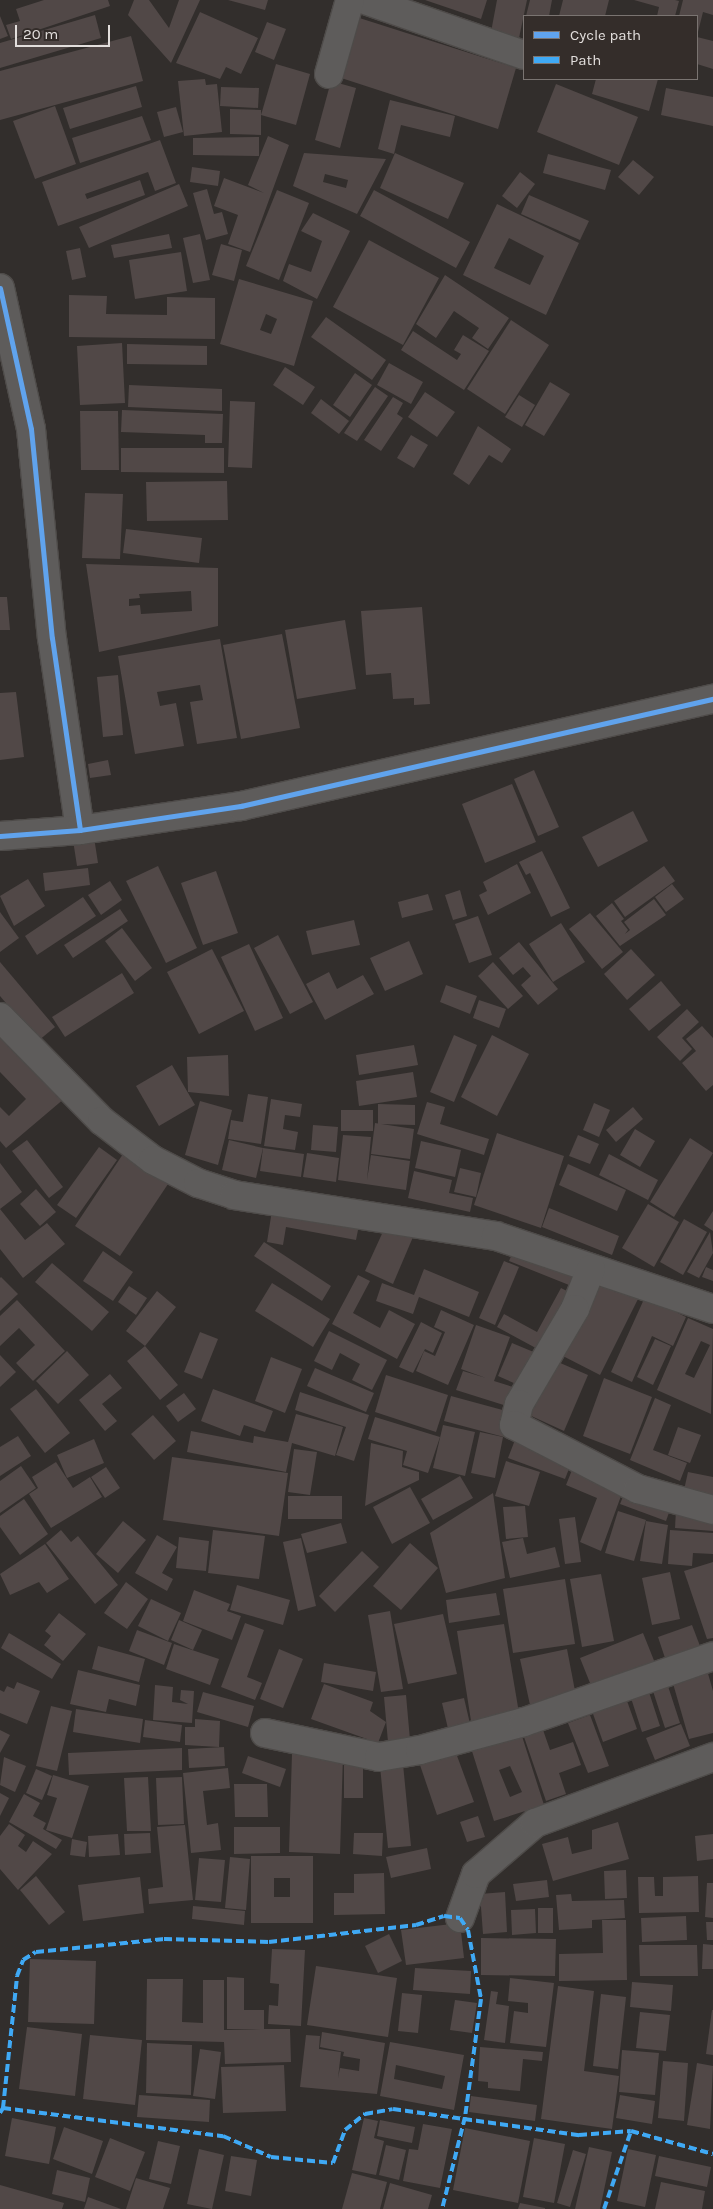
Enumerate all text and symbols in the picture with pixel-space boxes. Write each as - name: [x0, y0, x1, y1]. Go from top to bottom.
- scale bar: [18, 15, 112, 47]
- legend: [523, 15, 698, 80]
- text: 20 m: [23, 25, 58, 43]
- text: Cycle path: [570, 26, 641, 44]
- text: Path: [570, 51, 601, 69]

